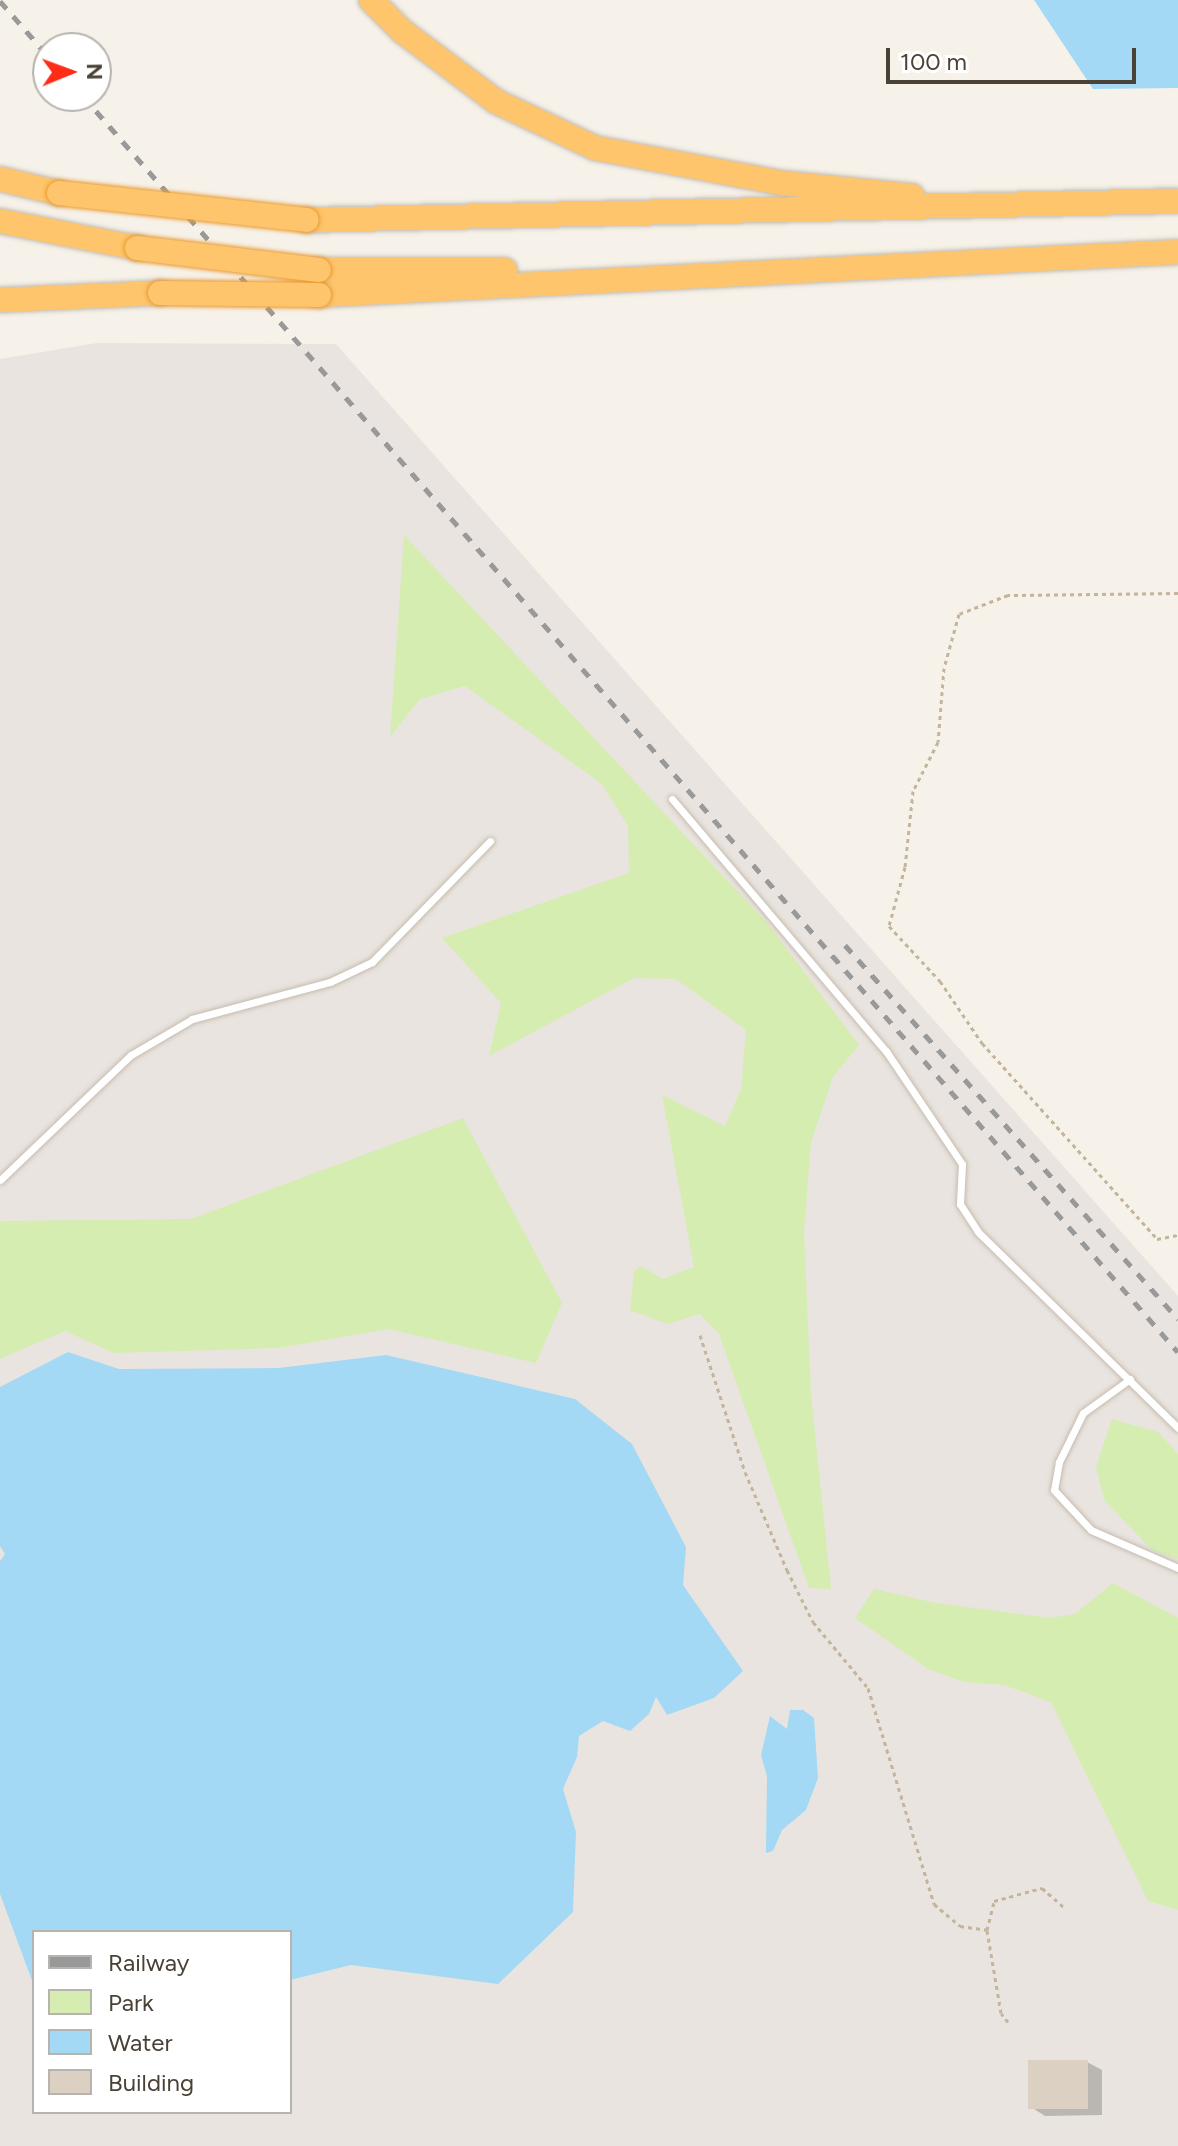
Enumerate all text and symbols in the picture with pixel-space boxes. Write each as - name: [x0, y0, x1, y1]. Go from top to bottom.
- north arrow: [32, 32, 112, 112]
- scale bar: [890, 32, 1140, 82]
- text: 100 m: [900, 47, 967, 76]
- text: N: [81, 63, 108, 80]
- legend: [32, 1930, 292, 2114]
- text: Railway: [108, 1948, 189, 1977]
- text: Park: [108, 1988, 154, 2017]
- text: Water: [108, 2028, 173, 2057]
- text: Building: [108, 2068, 194, 2097]

